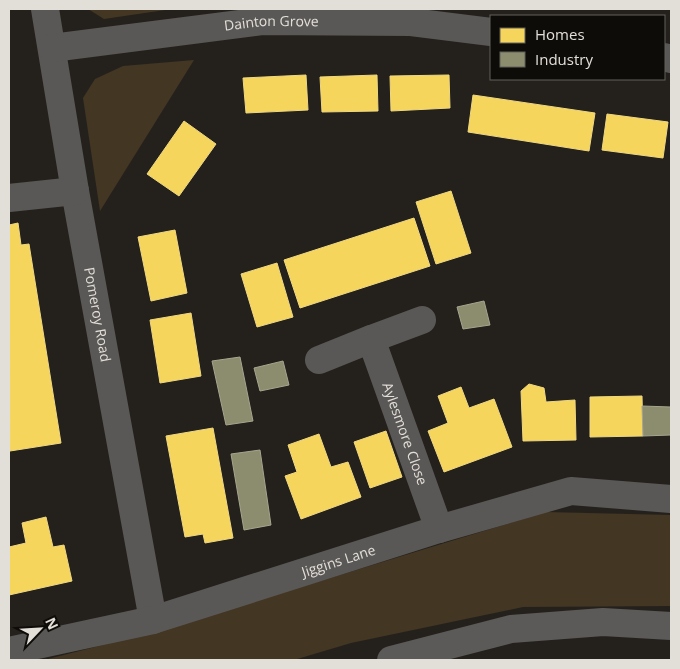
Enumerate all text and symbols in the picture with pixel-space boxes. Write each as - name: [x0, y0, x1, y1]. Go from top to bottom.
- street label: Dainton Grove: [223, 11, 319, 35]
- legend: [490, 15, 665, 80]
- text: Homes: [535, 24, 585, 44]
- text: Industry: [535, 49, 593, 69]
- street label: Pomeroy Road: [80, 266, 116, 363]
- street label: Aylesmore Close: [378, 380, 433, 488]
- street label: Jiggins Lane: [297, 540, 378, 582]
- north arrow: [15, 604, 65, 654]
- text: N: [41, 614, 63, 632]

